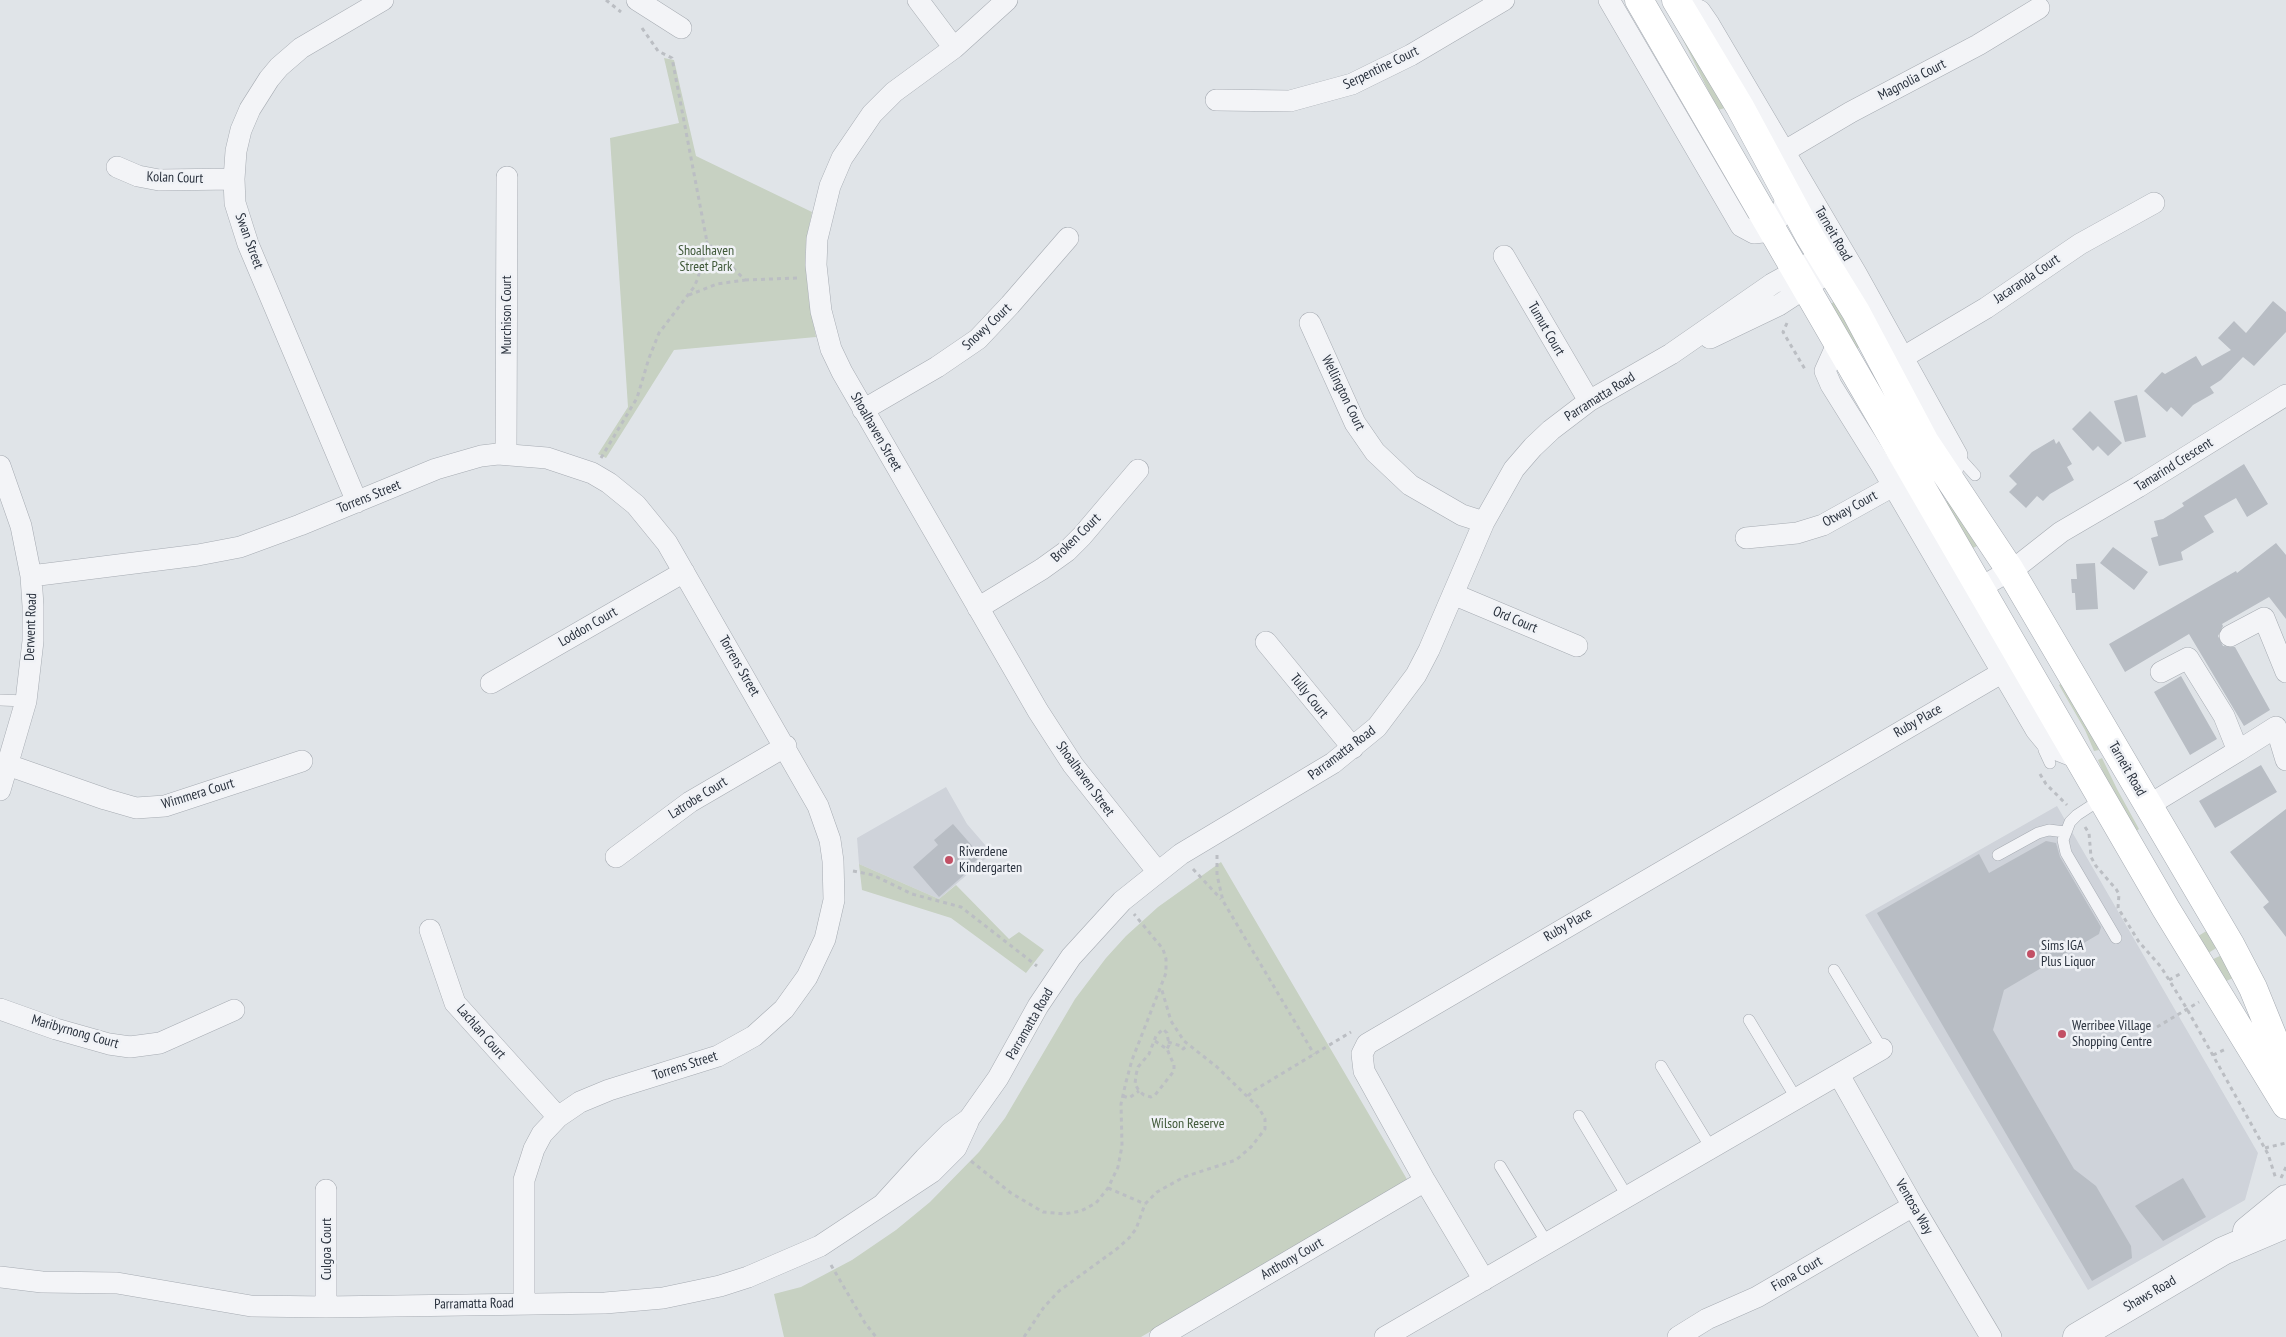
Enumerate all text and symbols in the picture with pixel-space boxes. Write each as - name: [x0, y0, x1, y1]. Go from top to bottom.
- street label: Serpentine Court: [1341, 43, 1421, 93]
- street label: Magnolia Court: [1875, 56, 1949, 104]
- street label: Kolan Court: [146, 169, 204, 187]
- street label: Tarneit Road: [1811, 204, 1855, 264]
- street label: Swan Street: [231, 211, 267, 271]
- park label: Shoalhaven Street Park: [678, 243, 734, 276]
- street label: Jacaranda Court: [1991, 251, 2063, 307]
- street label: Murchison Court: [499, 275, 515, 355]
- street label: Tumut Court: [1524, 299, 1568, 359]
- street label: Snowy Court: [959, 300, 1015, 354]
- street label: Wellington Court: [1318, 353, 1368, 433]
- street label: Parramatta Road: [1562, 369, 1638, 425]
- street label: Shoalhaven Street: [847, 390, 905, 474]
- street label: Tamarind Crescent: [2132, 434, 2216, 496]
- street label: Torrens Street: [335, 477, 403, 517]
- street label: Otway Court: [1820, 487, 1880, 531]
- street label: Broken Court: [1048, 510, 1104, 566]
- street label: Derwent Road: [21, 593, 41, 661]
- street label: Ord Court: [1490, 603, 1540, 637]
- street label: Loddon Court: [556, 604, 620, 650]
- street label: Torrens Street: [715, 633, 763, 699]
- street label: Tully Court: [1286, 670, 1332, 722]
- street label: Ruby Place: [1891, 701, 1945, 741]
- street label: Parramatta Road: [1305, 722, 1379, 784]
- street label: Shoalhaven Street: [1052, 738, 1118, 820]
- street label: Tarneit Road: [2105, 739, 2149, 799]
- street label: Latrobe Court: [666, 773, 730, 823]
- street label: Wimmera Court: [160, 775, 236, 813]
- place label: Riverdene Kindergarten: [959, 844, 1022, 876]
- marker: Riverdene Kindergarten: [943, 854, 955, 866]
- street label: Ruby Place: [1541, 905, 1595, 945]
- place label: Sims IGA Plus Liquor: [2041, 938, 2095, 970]
- marker: Sims IGA Plus Liquor: [2025, 948, 2037, 960]
- street label: Parramatta Road: [1003, 985, 1057, 1063]
- street label: Lachlan Court: [453, 1001, 509, 1063]
- street label: Maribyrnong Court: [29, 1012, 121, 1052]
- place label: Werribee Village Shopping Centre: [2072, 1018, 2152, 1050]
- marker: Werribee Village Shopping Centre: [2056, 1028, 2068, 1040]
- street label: Torrens Street: [650, 1048, 720, 1084]
- park label: Wilson Reserve: [1151, 1116, 1225, 1132]
- street label: Ventosa Way: [1892, 1177, 1936, 1237]
- street label: Culgoa Court: [319, 1218, 335, 1280]
- street label: Anthony Court: [1258, 1234, 1326, 1284]
- street label: Fiona Court: [1769, 1253, 1825, 1295]
- street label: Shaws Road: [2121, 1272, 2179, 1316]
- street label: Parramatta Road: [434, 1295, 514, 1313]

